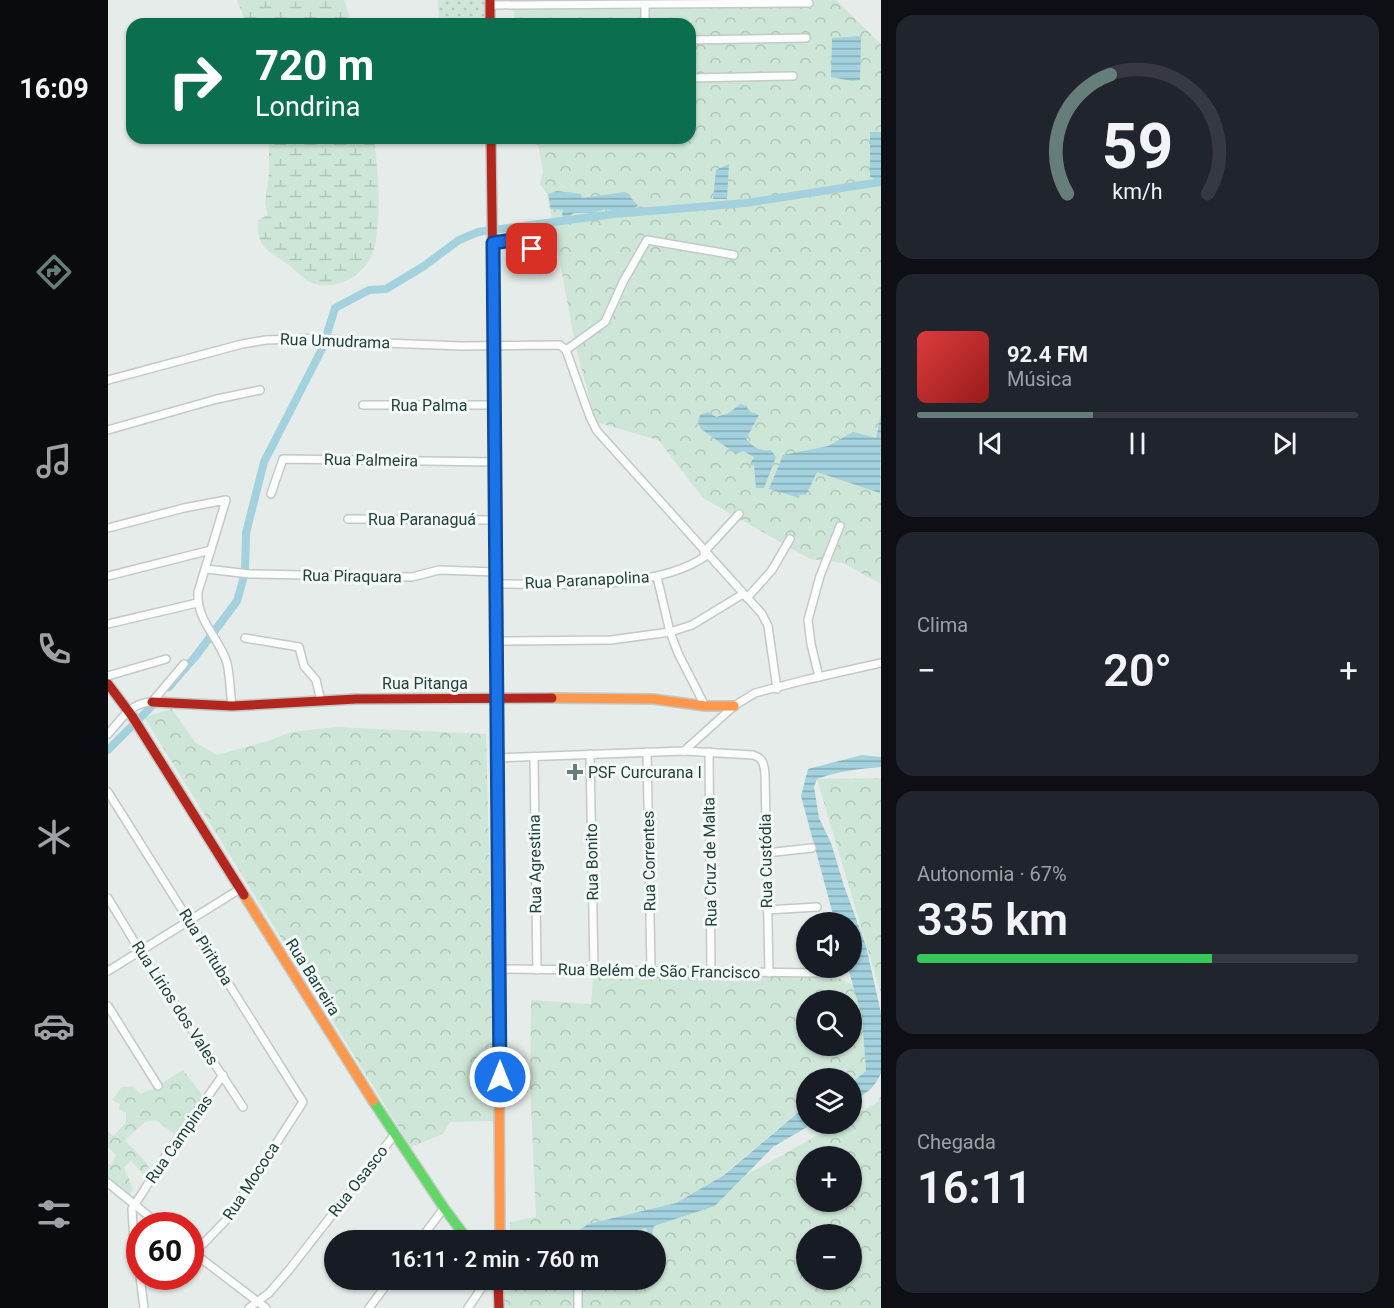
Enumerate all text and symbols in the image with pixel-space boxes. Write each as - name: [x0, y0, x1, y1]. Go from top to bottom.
- text: 720 m: [255, 41, 374, 90]
- icon: right: [156, 42, 234, 120]
- text: 16:09: [19, 73, 89, 105]
- text: Londrina: [255, 91, 360, 123]
- text: 59: [1102, 110, 1173, 183]
- text: km/h: [1112, 179, 1163, 204]
- pin: [506, 223, 557, 274]
- icon: arrive: [515, 232, 548, 265]
- icon: directions: [33, 251, 75, 293]
- street label: Rua Umudrama: [280, 330, 390, 352]
- text: 92.4 FM: [1007, 342, 1088, 367]
- text: Música: [1007, 367, 1072, 391]
- street label: Rua Palma: [391, 396, 467, 415]
- icon: previous: [974, 427, 1007, 460]
- icon: pause: [1121, 427, 1154, 460]
- icon: next: [1268, 427, 1301, 460]
- icon: music: [33, 440, 75, 482]
- street label: Rua Palmeira: [324, 450, 418, 470]
- street label: Rua Paranaguá: [368, 510, 476, 529]
- street label: Rua Piraquara: [302, 566, 402, 586]
- street label: Rua Paranapolina: [524, 567, 650, 593]
- text: Clima: [917, 613, 968, 637]
- icon: phone: [33, 628, 75, 670]
- text: 20°: [1103, 644, 1172, 697]
- text: −: [917, 651, 936, 690]
- text: +: [1339, 651, 1358, 690]
- street label: Rua Pitanga: [382, 674, 468, 693]
- marker: PSF Curcurana I: [566, 763, 584, 781]
- place label: PSF Curcurana I: [588, 763, 702, 782]
- street label: Rua Cruz de Malta: [699, 797, 721, 927]
- street label: Rua Correntes: [639, 810, 659, 912]
- street label: Rua Agrestina: [525, 814, 545, 914]
- street label: Rua Custódia: [756, 814, 776, 908]
- icon: climate: [33, 816, 75, 858]
- street label: Rua Bonito: [582, 823, 602, 901]
- text: Autonomia · 67%: [917, 862, 1067, 886]
- text: 335 km: [917, 893, 1068, 946]
- street label: Rua Pirituba: [175, 905, 237, 989]
- map controls: [796, 912, 862, 1290]
- button: sound: [796, 912, 862, 978]
- street label: Rua Barreira: [282, 935, 344, 1019]
- street label: Rua Lírios dos Vales: [128, 937, 222, 1069]
- street label: Rua Belém de São Francisco: [558, 960, 760, 982]
- button: search: [796, 990, 862, 1056]
- icon: car: [33, 1005, 75, 1047]
- position arrow: [468, 1045, 532, 1109]
- button: layers: [796, 1068, 862, 1134]
- street label: Rua Campinas: [142, 1091, 216, 1187]
- text: Chegada: [917, 1130, 996, 1154]
- street label: Rua Mococa: [219, 1138, 283, 1224]
- street label: Rua Osasco: [324, 1142, 392, 1220]
- button: +: [796, 1146, 862, 1212]
- text: 16:11: [917, 1161, 1032, 1214]
- icon: filters: [33, 1193, 75, 1235]
- speed limit sign: 60: [126, 1212, 204, 1290]
- button: −: [796, 1224, 862, 1290]
- text: 16:11 · 2 min · 760 m: [391, 1247, 599, 1272]

